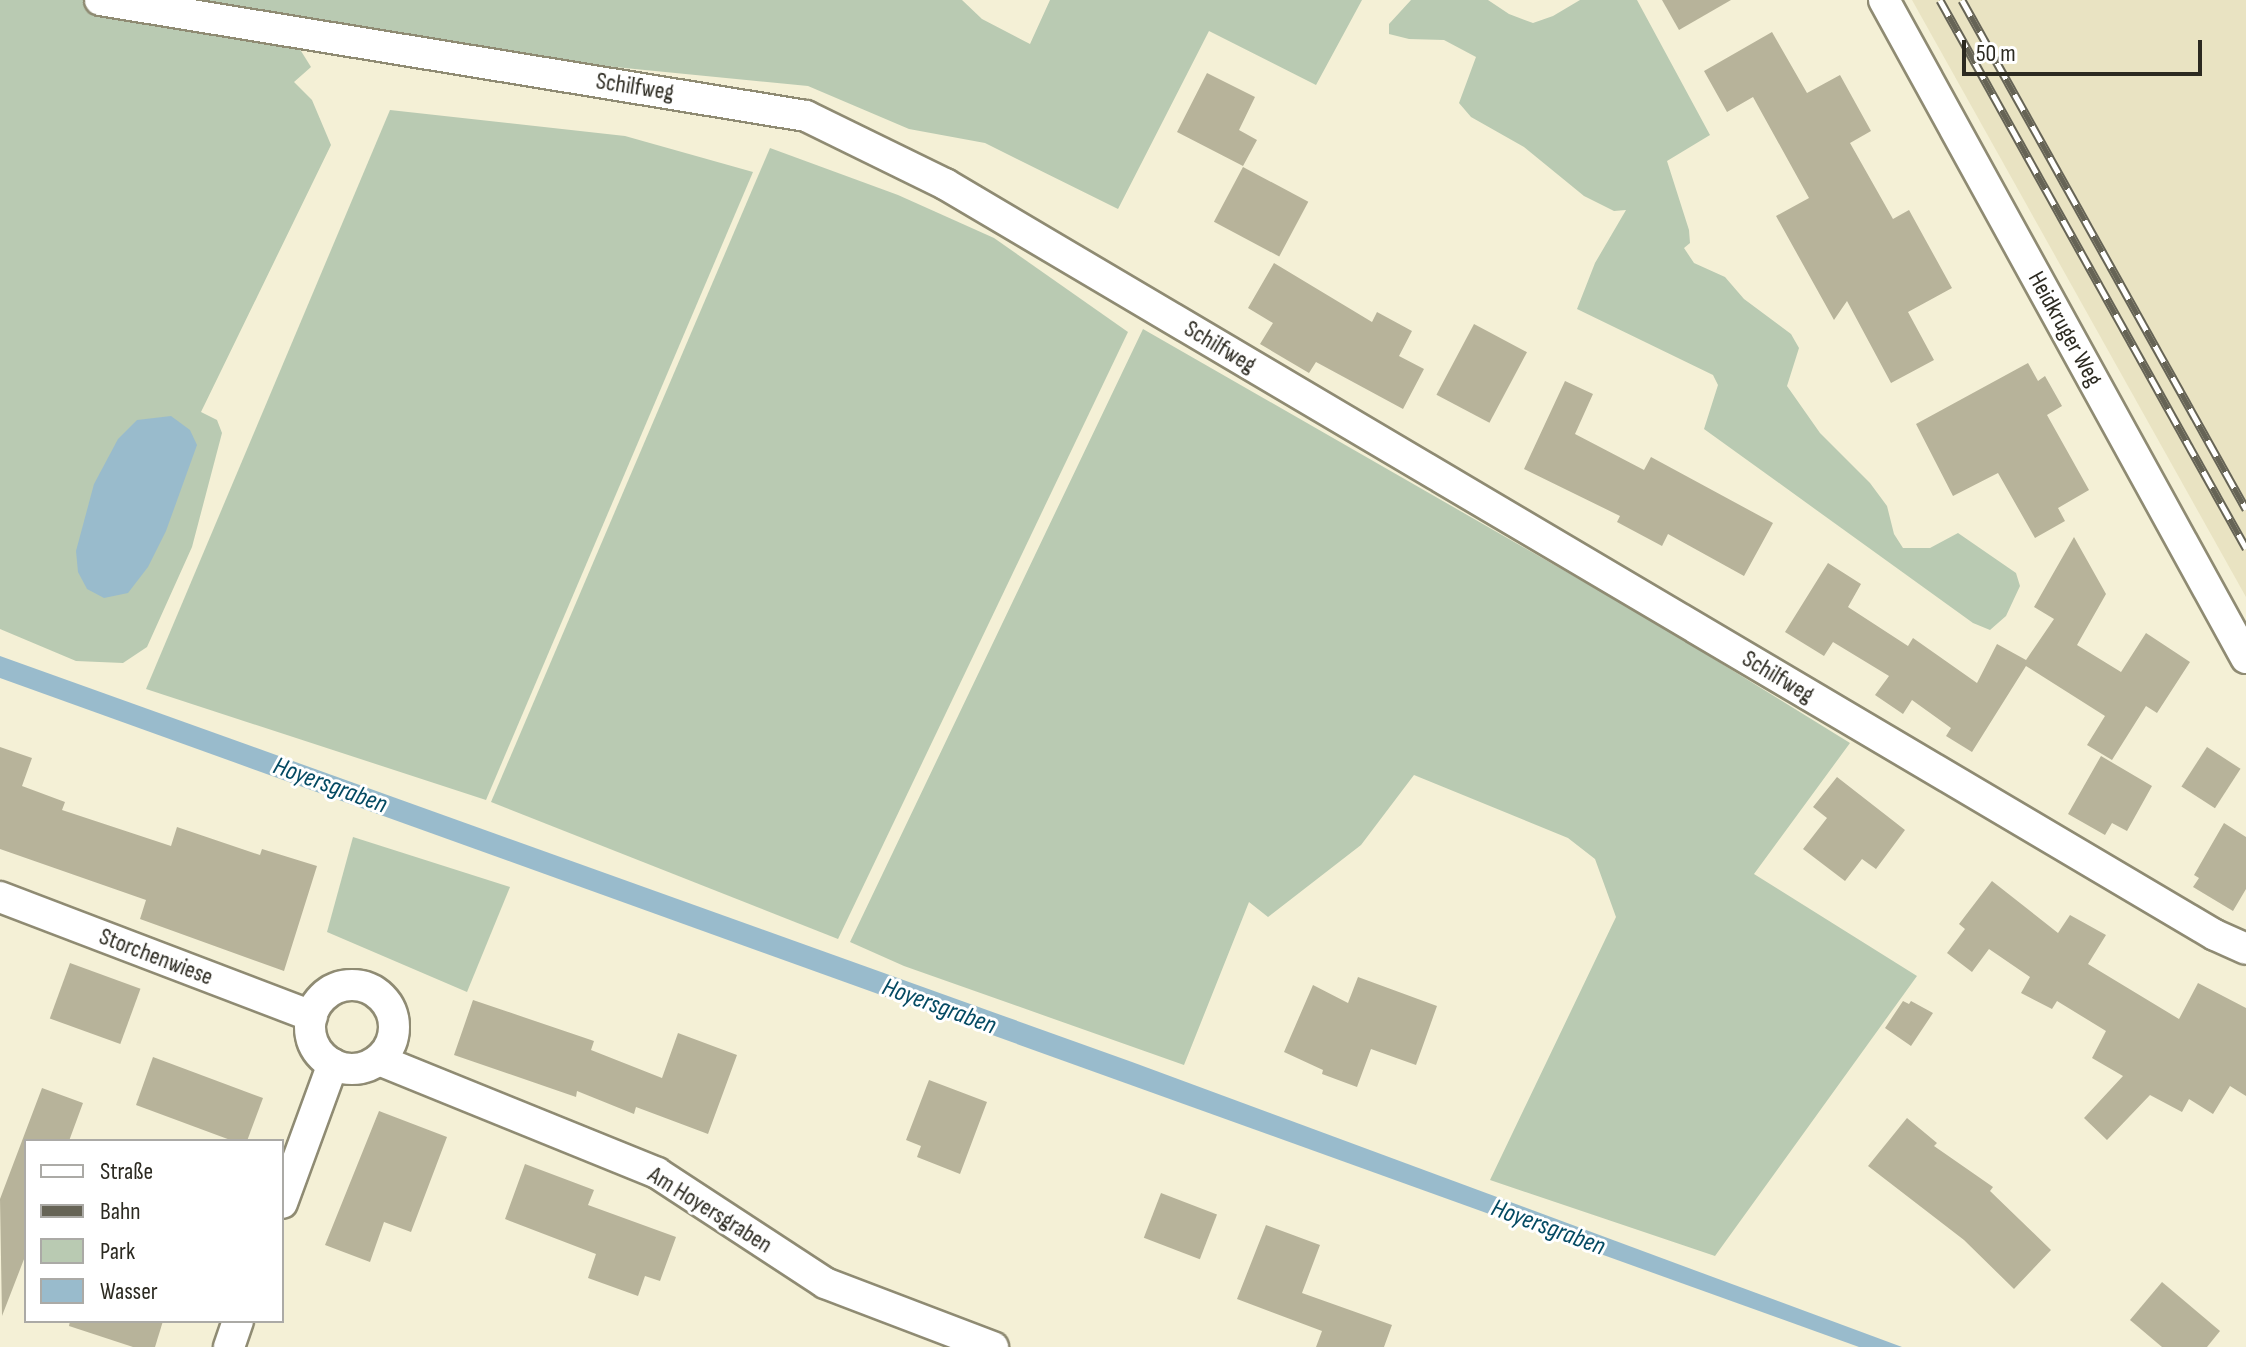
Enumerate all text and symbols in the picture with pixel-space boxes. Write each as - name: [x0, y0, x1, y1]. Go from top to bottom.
- scale bar: [1966, 24, 2206, 74]
- text: 50 m: [1976, 39, 2016, 68]
- street label: Schilfweg: [594, 67, 676, 107]
- street label: Heidkruger Weg: [2022, 267, 2108, 391]
- street label: Schilfweg: [1179, 314, 1261, 380]
- street label: Schilfweg: [1737, 644, 1819, 710]
- water label: Hoyersgraben: [269, 751, 391, 821]
- street label: Storchenwiese: [95, 922, 217, 992]
- water label: Hoyersgraben: [878, 972, 1000, 1042]
- legend: [24, 1139, 284, 1323]
- text: Straße: [100, 1157, 153, 1186]
- street label: Am Hoyersgraben: [643, 1160, 777, 1260]
- water label: Hoyersgraben: [1487, 1193, 1609, 1263]
- text: Bahn: [100, 1197, 141, 1226]
- text: Park: [100, 1237, 135, 1266]
- text: Wasser: [100, 1277, 158, 1306]

